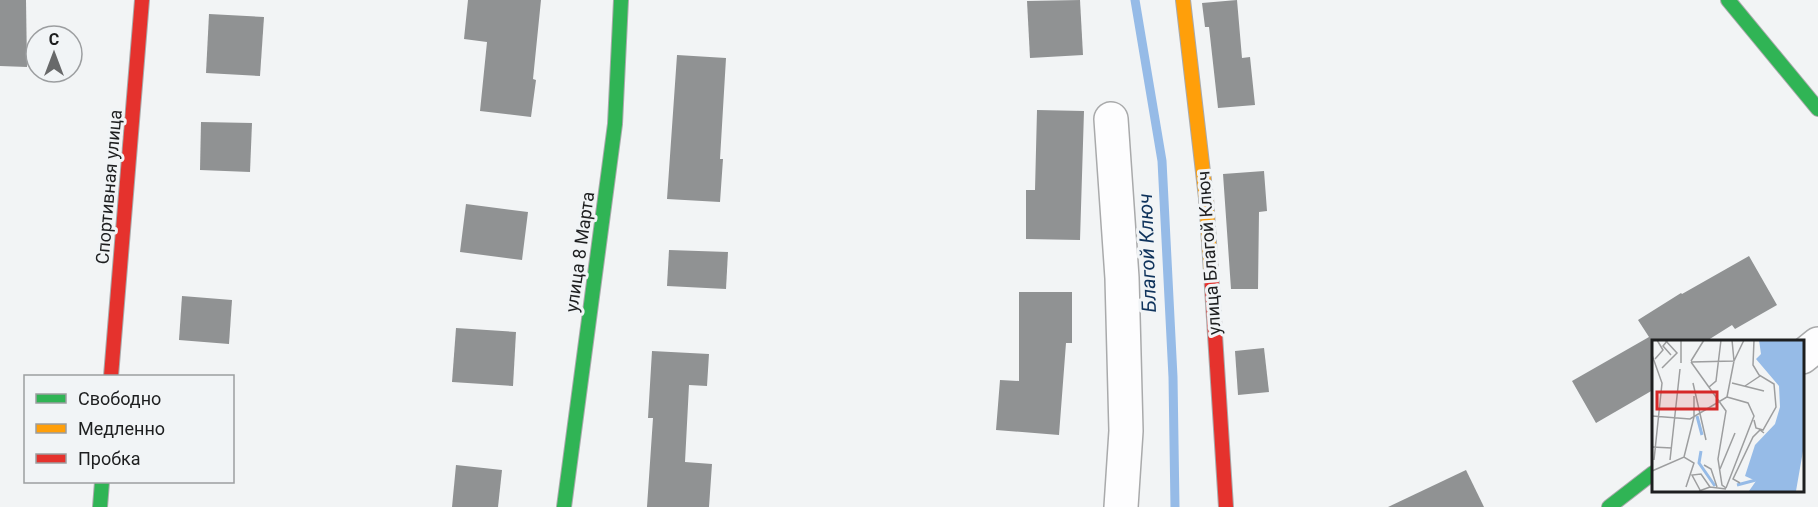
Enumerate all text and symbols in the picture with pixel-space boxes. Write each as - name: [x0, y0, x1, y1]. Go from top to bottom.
- north arrow: [24, 24, 84, 84]
- text: С: [49, 30, 59, 49]
- street label: Спортивная улица: [91, 109, 126, 265]
- street label: улица Благой Ключ: [1192, 170, 1225, 336]
- street label: улица 8 Марта: [561, 190, 598, 314]
- water label: Благой Ключ: [1133, 193, 1161, 313]
- inset map: [1652, 340, 1803, 492]
- legend: [24, 375, 234, 483]
- text: Свободно: [78, 388, 161, 409]
- text: Медленно: [78, 418, 165, 439]
- text: Пробка: [78, 448, 141, 469]

